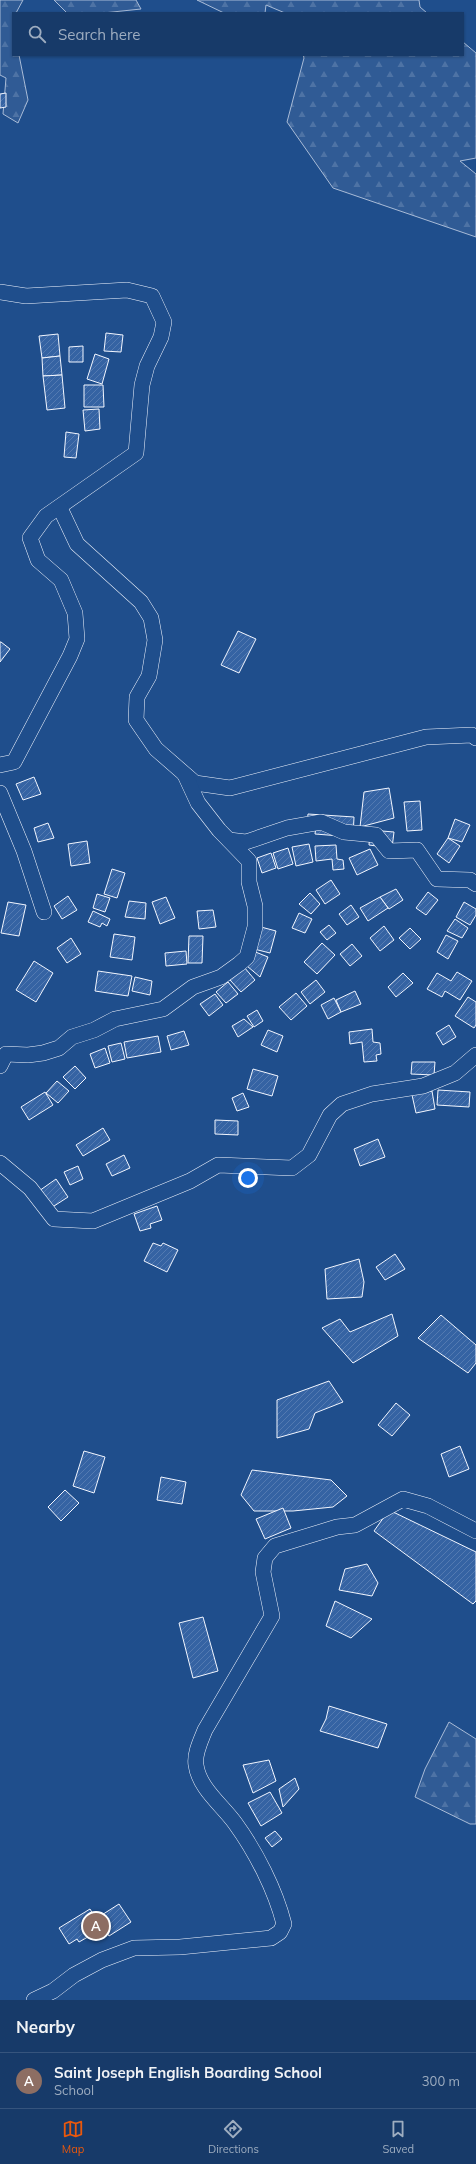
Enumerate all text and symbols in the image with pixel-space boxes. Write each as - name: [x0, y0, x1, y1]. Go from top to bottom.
- search box: [12, 12, 464, 56]
- icon: search: [26, 23, 48, 45]
- text: Search here: [58, 25, 140, 44]
- your location: [238, 1168, 258, 1188]
- pin: A: [83, 1911, 109, 1941]
- text: Nearby: [16, 2016, 75, 2037]
- text: Saint Joseph English Boarding School: [54, 2063, 322, 2082]
- text: A: [24, 2073, 34, 2089]
- text: 300 m: [422, 2073, 460, 2089]
- text: School: [54, 2082, 94, 2098]
- tab: Map: [62, 2118, 84, 2156]
- tab: Directions: [208, 2118, 259, 2156]
- tab: Saved: [382, 2118, 414, 2156]

